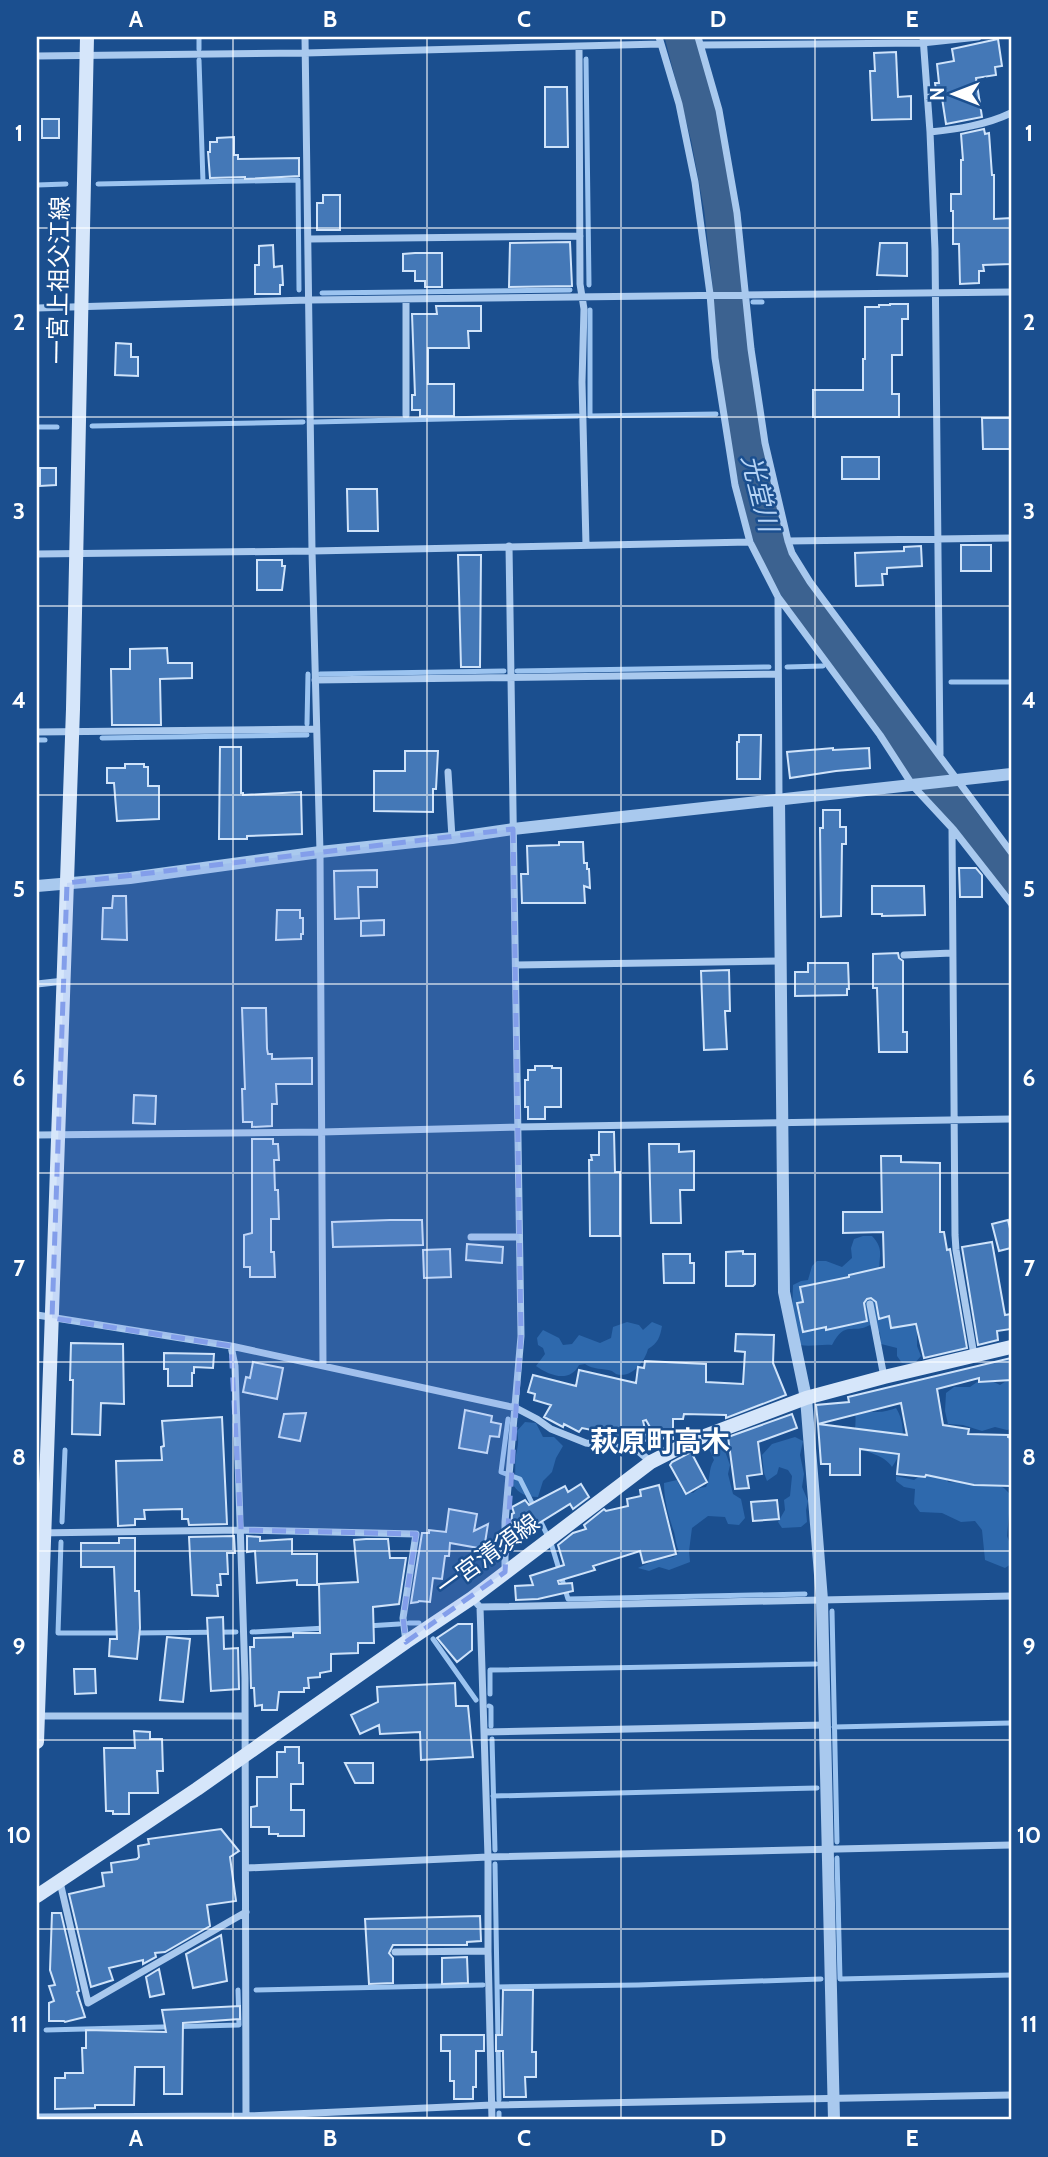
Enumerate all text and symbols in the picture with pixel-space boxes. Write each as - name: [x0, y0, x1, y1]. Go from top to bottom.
- text: A: [129, 5, 144, 33]
- text: B: [323, 5, 337, 33]
- text: C: [517, 5, 531, 33]
- text: D: [710, 5, 726, 33]
- text: E: [905, 5, 919, 33]
- north arrow: [918, 60, 988, 130]
- text: N: [926, 87, 949, 101]
- text: 1: [15, 119, 23, 147]
- text: 1: [1025, 119, 1033, 147]
- street label: 一宮上祖父江線: [43, 196, 74, 364]
- text: 2: [13, 308, 25, 336]
- text: 2: [1023, 308, 1035, 336]
- water label: 光堂川: [735, 451, 786, 538]
- text: 3: [13, 497, 25, 525]
- text: 3: [1023, 497, 1035, 525]
- text: 4: [12, 686, 26, 714]
- text: 4: [1022, 686, 1036, 714]
- text: 5: [13, 875, 25, 903]
- text: 5: [1023, 875, 1035, 903]
- text: 6: [13, 1064, 25, 1092]
- text: 6: [1023, 1064, 1035, 1092]
- text: 7: [13, 1254, 25, 1282]
- text: 7: [1023, 1254, 1035, 1282]
- district label: 萩原町高木: [590, 1424, 730, 1458]
- text: 8: [12, 1443, 26, 1471]
- text: 8: [1022, 1443, 1036, 1471]
- street label: 一宮清須線: [431, 1508, 545, 1602]
- text: 9: [13, 1632, 25, 1660]
- text: 9: [1023, 1632, 1035, 1660]
- text: 10: [7, 1821, 31, 1849]
- text: 10: [1017, 1821, 1041, 1849]
- text: 11: [11, 2010, 27, 2038]
- text: 11: [1021, 2010, 1037, 2038]
- text: A: [129, 2124, 144, 2152]
- text: B: [323, 2124, 337, 2152]
- text: C: [517, 2124, 531, 2152]
- text: D: [710, 2124, 726, 2152]
- text: E: [905, 2124, 919, 2152]

